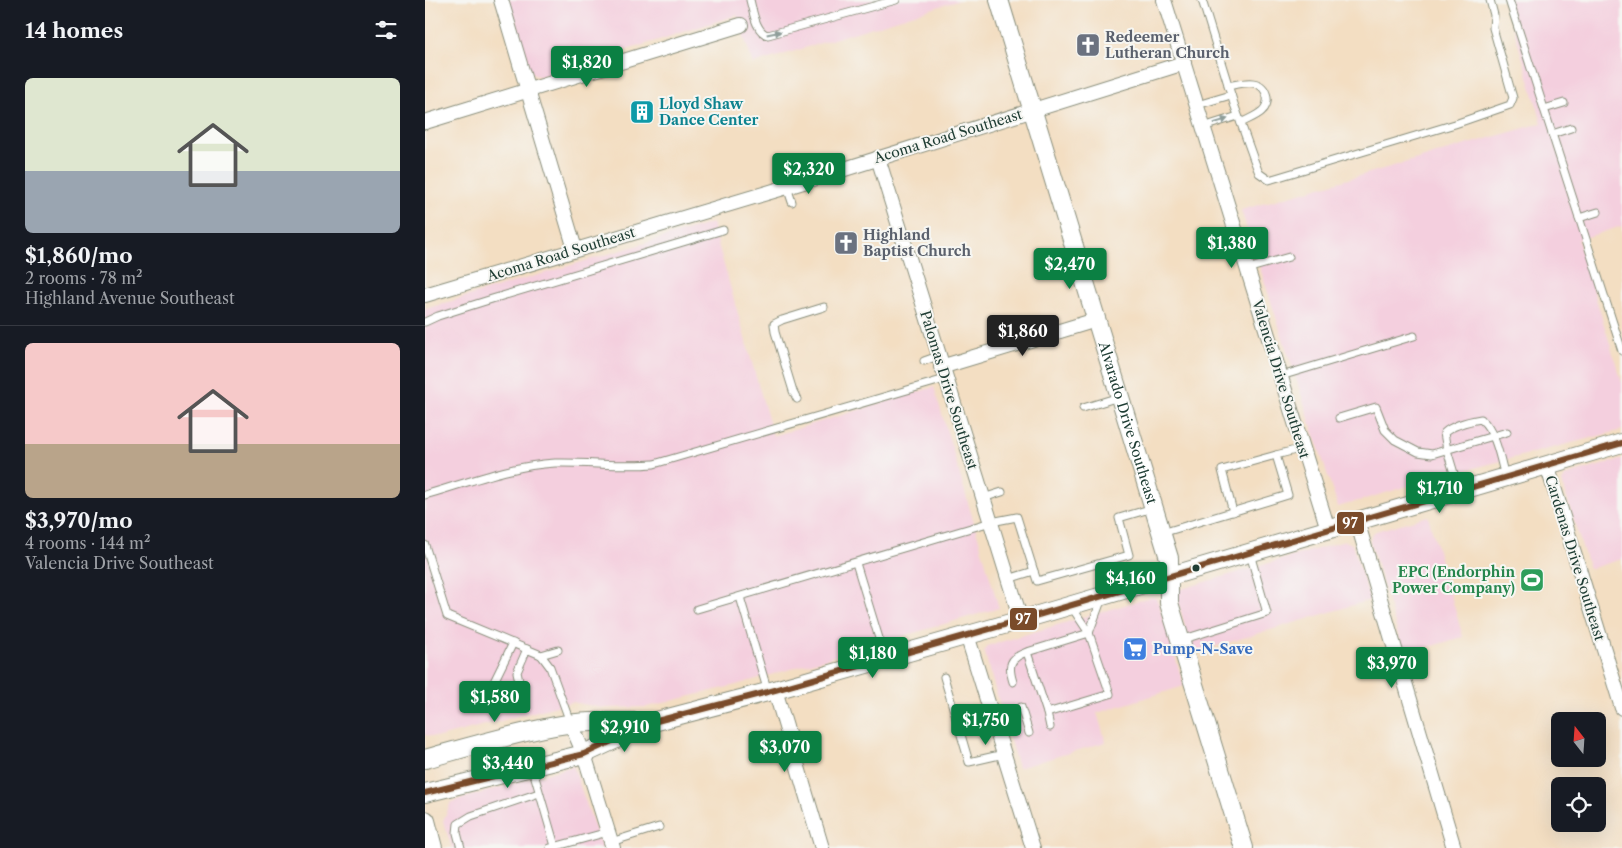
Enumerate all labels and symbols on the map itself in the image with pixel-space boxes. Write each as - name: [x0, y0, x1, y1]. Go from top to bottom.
- place label: Redeemer Lutheran Church: [1105, 28, 1230, 62]
- one-way arrow: [767, 29, 782, 37]
- church icon: Redeemer Lutheran Church: [1075, 32, 1101, 58]
- pin: $1,820: [546, 46, 628, 88]
- place label: Lloyd Shaw Dance Center: [659, 95, 759, 129]
- building icon: Lloyd Shaw Dance Center: [629, 99, 655, 125]
- street label: Acoma Road Southeast: [871, 105, 1024, 167]
- one-way arrow: [1213, 117, 1228, 125]
- pin: $2,320: [768, 152, 850, 195]
- street label: Acoma Road Southeast: [484, 223, 637, 285]
- place label: Highland Baptist Church: [863, 226, 972, 260]
- pin: $1,380: [1191, 226, 1273, 269]
- church icon: Highland Baptist Church: [833, 230, 859, 256]
- pin: $2,470: [1029, 248, 1111, 290]
- street label: Valencia Drive Southeast: [1248, 296, 1314, 461]
- street label: Palomas Drive Southeast: [916, 308, 982, 472]
- pin: $1,860: [982, 314, 1064, 357]
- street label: Alvarado Drive Southeast: [1094, 339, 1161, 506]
- pin: $1,710: [1399, 472, 1481, 514]
- street label: Cardenas Drive Southeast: [1541, 473, 1609, 643]
- line badge: 97: [1336, 511, 1365, 535]
- text: 97: [1342, 514, 1359, 532]
- pin: $4,160: [1090, 562, 1172, 604]
- unlabelled marker: [1191, 563, 1201, 573]
- place label: EPC (Endorphin Power Company): [1392, 563, 1515, 597]
- sports icon: EPC (Endorphin Power Company): [1519, 567, 1545, 593]
- line badge: 97: [1009, 607, 1038, 631]
- text: 97: [1015, 610, 1032, 628]
- pin: $1,180: [832, 636, 914, 679]
- supermarket icon: Pump-N-Save: [1122, 636, 1148, 662]
- place label: Pump-N-Save: [1153, 640, 1253, 658]
- pin: $3,970: [1351, 646, 1433, 689]
- pin: $1,580: [454, 680, 536, 723]
- pin: $1,750: [945, 704, 1027, 746]
- pin: $2,910: [584, 710, 666, 753]
- north arrow: [1551, 712, 1606, 768]
- pin: $3,070: [744, 730, 826, 773]
- pin: $3,440: [467, 746, 549, 789]

